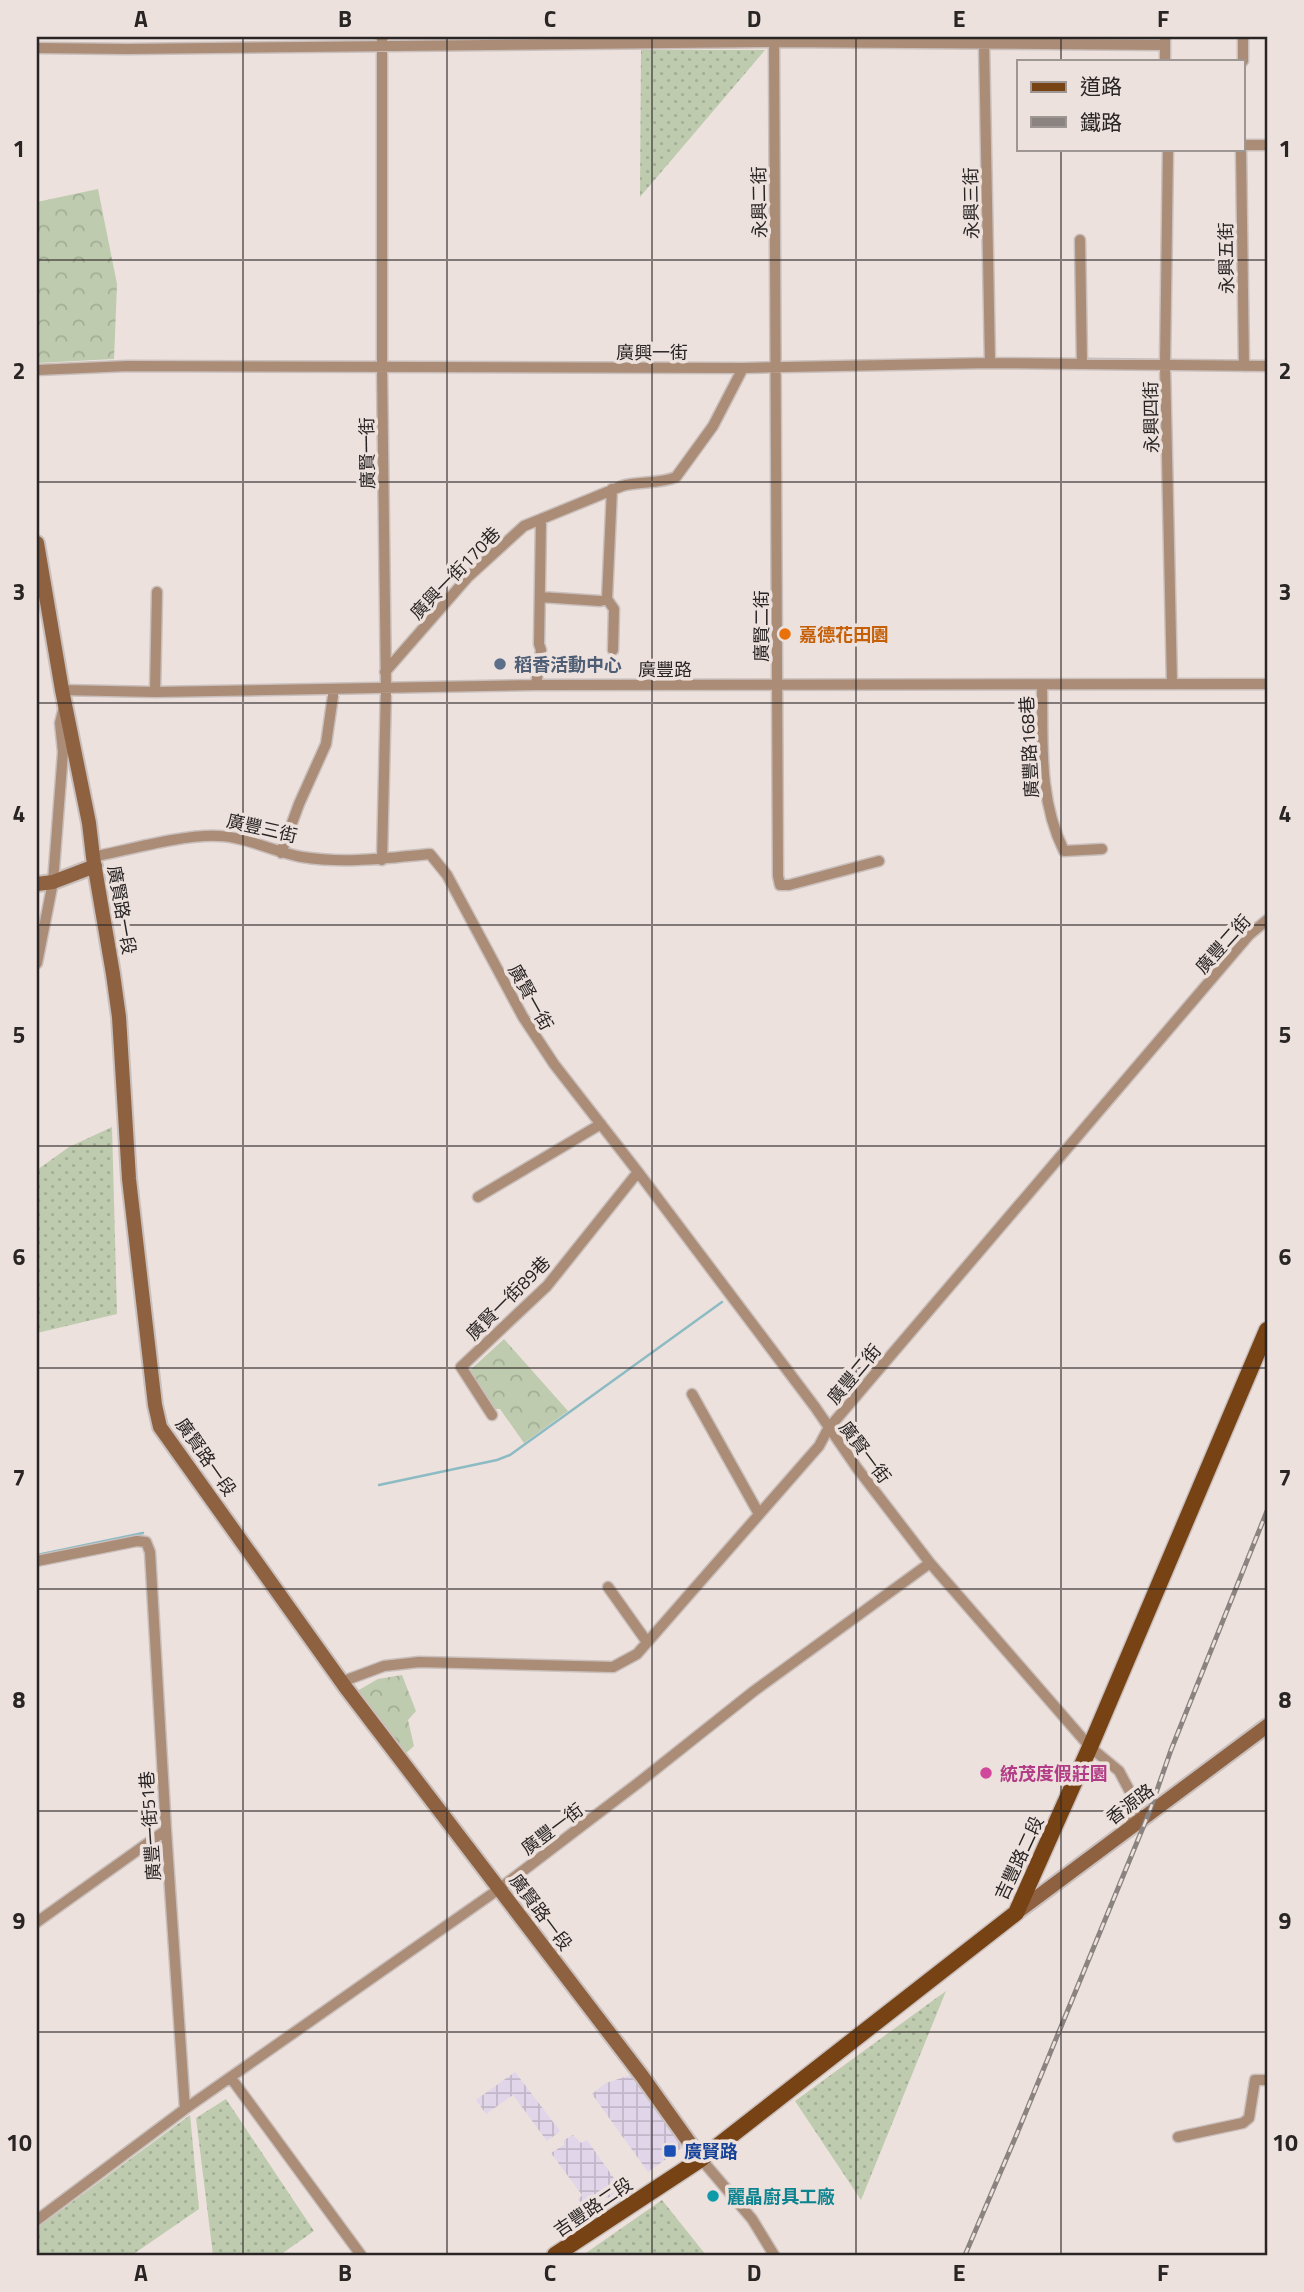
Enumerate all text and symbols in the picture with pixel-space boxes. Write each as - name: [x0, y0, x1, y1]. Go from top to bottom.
- text: A: [134, 1, 148, 36]
- text: B: [338, 1, 352, 36]
- text: C: [544, 1, 556, 36]
- text: D: [747, 1, 761, 36]
- text: E: [953, 1, 965, 36]
- text: F: [1157, 1, 1169, 36]
- legend: [1017, 60, 1244, 150]
- text: 道路: [1080, 70, 1122, 102]
- text: 鐵路: [1080, 106, 1122, 138]
- text: 1: [13, 131, 25, 166]
- text: 1: [1279, 131, 1291, 166]
- street label: 永興二街: [745, 166, 773, 238]
- street label: 永興三街: [957, 167, 985, 239]
- street label: 永興五街: [1212, 222, 1240, 294]
- street label: 廣興一街: [616, 339, 688, 366]
- text: 2: [13, 353, 25, 388]
- text: 2: [1279, 353, 1291, 388]
- street label: 永興四街: [1137, 381, 1165, 453]
- street label: 廣賢一街: [353, 417, 381, 489]
- street label: 廣興一街170巷: [404, 520, 506, 626]
- text: 3: [13, 574, 25, 609]
- text: 3: [1279, 574, 1291, 609]
- street label: 廣賢二街: [748, 590, 775, 662]
- place label: 嘉德花田園: [799, 621, 889, 648]
- marker: 嘉德花田園: [777, 626, 793, 642]
- place label: 稻香活動中心: [514, 651, 622, 678]
- marker: 稻香活動中心: [492, 656, 508, 672]
- street label: 廣豐路: [638, 656, 692, 683]
- street label: 廣豐路168巷: [1013, 695, 1045, 799]
- text: 4: [13, 796, 25, 831]
- text: 4: [1279, 796, 1291, 831]
- street label: 廣豐三街: [224, 807, 300, 849]
- street label: 廣賢路一段: [101, 863, 143, 957]
- street label: 廣豐二街: [1189, 908, 1257, 980]
- street label: 廣賢一街: [502, 959, 560, 1035]
- text: 5: [13, 1017, 25, 1052]
- text: 5: [1279, 1017, 1291, 1052]
- text: 6: [13, 1239, 26, 1274]
- text: 6: [1279, 1239, 1292, 1274]
- street label: 廣賢一街89巷: [460, 1250, 556, 1346]
- street label: 廣豐二街: [821, 1338, 887, 1410]
- street label: 廣賢路一段: [169, 1412, 243, 1502]
- street label: 廣賢一街: [833, 1415, 897, 1489]
- text: 7: [13, 1460, 25, 1495]
- text: 7: [1279, 1460, 1291, 1495]
- text: 8: [13, 1682, 26, 1717]
- text: 8: [1279, 1682, 1292, 1717]
- place label: 統茂度假莊園: [1000, 1760, 1108, 1787]
- marker: 統茂度假莊園: [978, 1765, 994, 1781]
- street label: 廣豐一街51巷: [133, 1770, 167, 1882]
- street label: 香源路: [1100, 1777, 1160, 1831]
- street label: 廣豐一街: [515, 1797, 589, 1861]
- street label: 吉豐路二段: [988, 1812, 1050, 1904]
- street label: 廣賢路一段: [503, 1868, 579, 1956]
- text: 9: [13, 1903, 26, 1938]
- text: 9: [1279, 1903, 1292, 1938]
- text: 10: [6, 2125, 32, 2160]
- text: 10: [1272, 2125, 1298, 2160]
- place label: 廣賢路: [684, 2138, 738, 2165]
- marker: 廣賢路: [662, 2143, 678, 2159]
- street label: 吉豐路二段: [548, 2171, 638, 2243]
- place label: 麗晶廚具工廠: [727, 2183, 835, 2210]
- marker: 麗晶廚具工廠: [705, 2188, 721, 2204]
- text: A: [134, 2255, 148, 2290]
- text: B: [338, 2255, 352, 2290]
- text: C: [544, 2255, 556, 2290]
- text: D: [747, 2255, 761, 2290]
- text: E: [953, 2255, 965, 2290]
- text: F: [1157, 2255, 1169, 2290]

